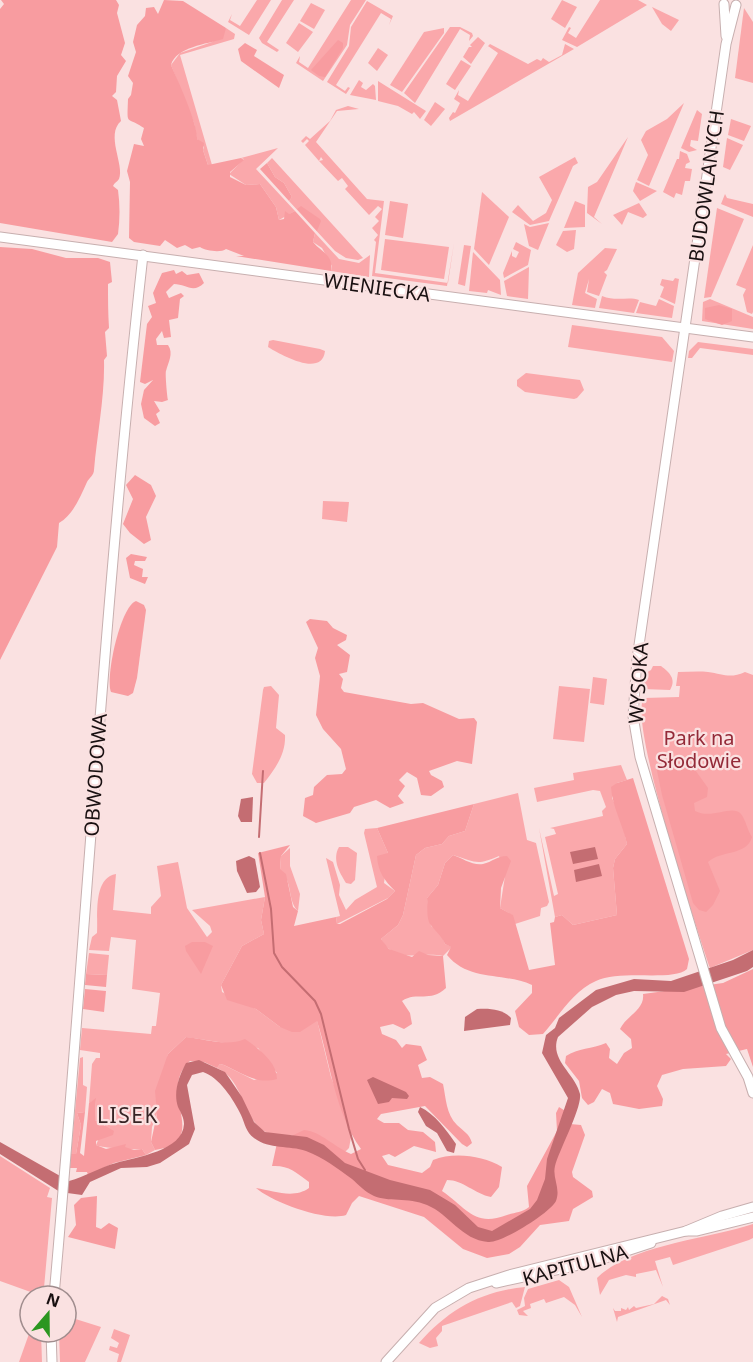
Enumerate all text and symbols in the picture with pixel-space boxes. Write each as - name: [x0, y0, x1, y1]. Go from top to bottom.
- street label: BUDOWLANYCH: [682, 108, 730, 264]
- street label: WIENIECKA: [322, 266, 432, 308]
- street label: WYSOKA: [622, 641, 654, 725]
- street label: OBWODOWA: [77, 712, 113, 837]
- park label: Park na Słodowie: [657, 724, 741, 774]
- district label: LISEK: [97, 1101, 159, 1129]
- street label: KAPITULNA: [519, 1238, 631, 1292]
- north arrow: [18, 1284, 78, 1344]
- text: N: [43, 1287, 63, 1312]

